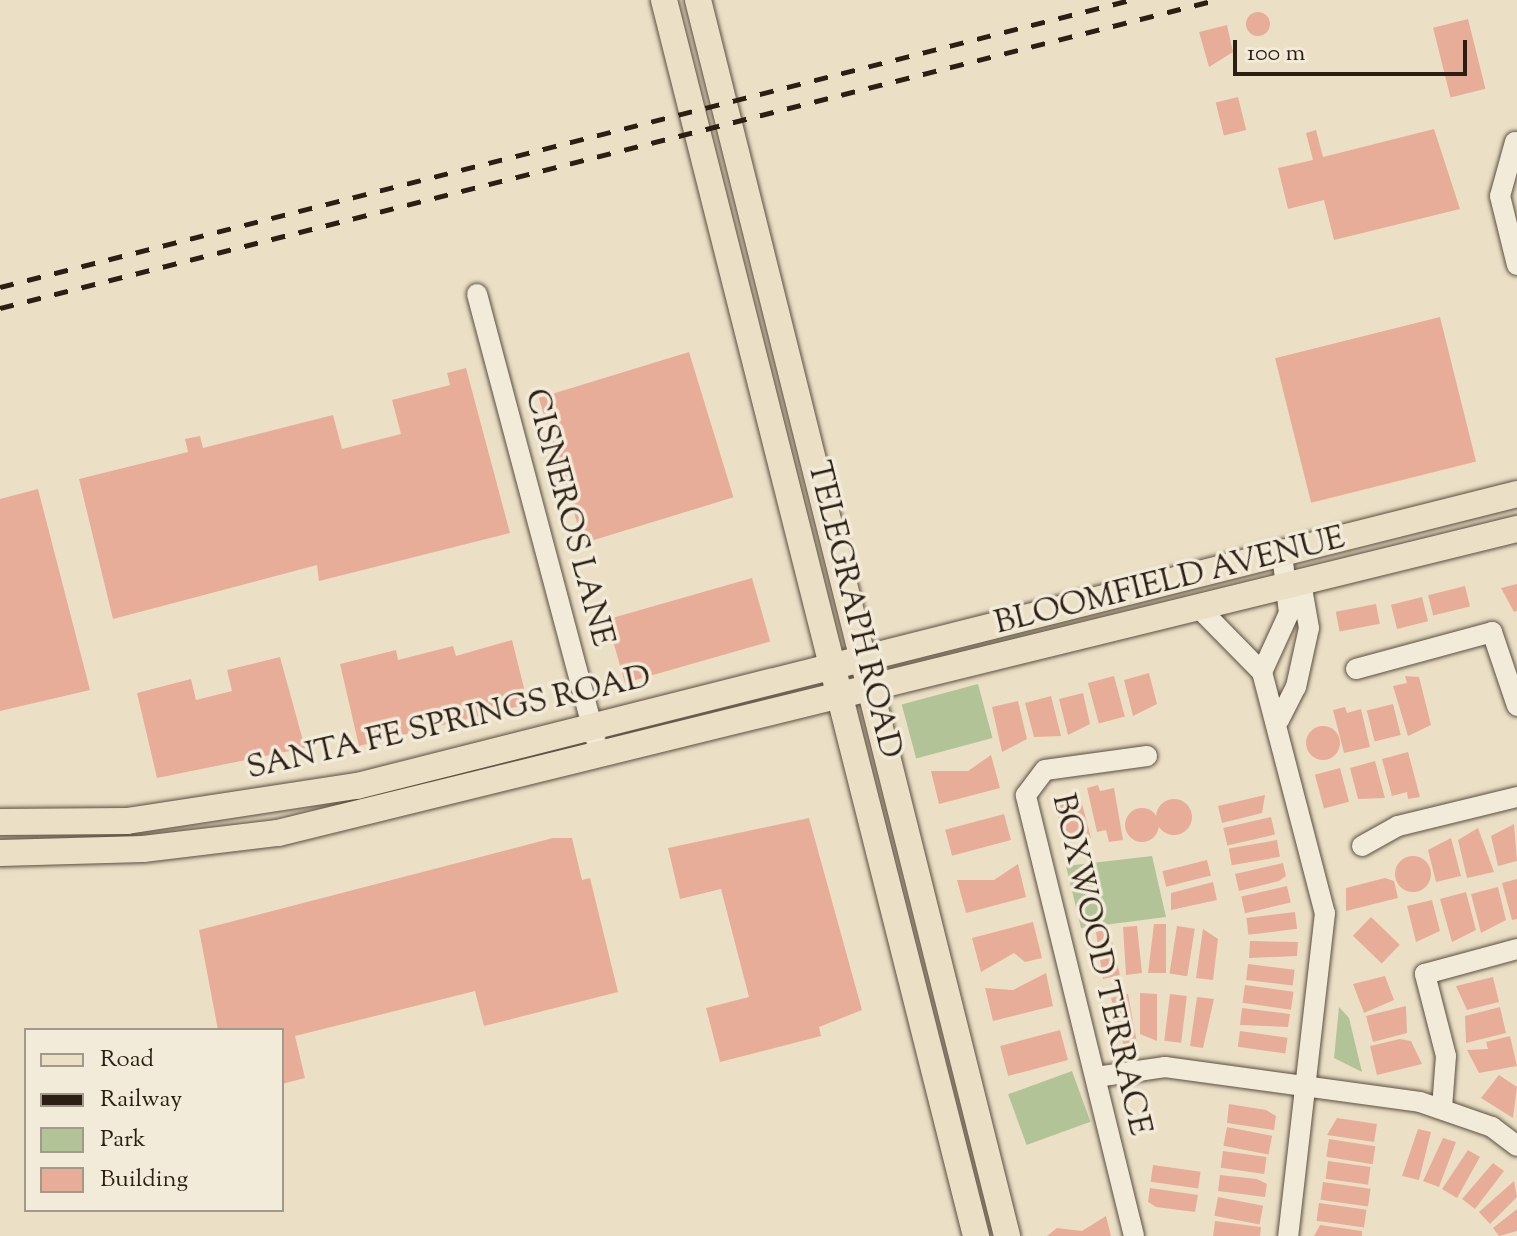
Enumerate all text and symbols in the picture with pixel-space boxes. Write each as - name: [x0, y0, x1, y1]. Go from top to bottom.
- scale bar: [1237, 24, 1471, 74]
- text: 100 m: [1247, 37, 1305, 71]
- street label: CISNEROS LANE: [515, 385, 621, 651]
- street label: TELEGRAPH ROAD: [797, 457, 909, 763]
- street label: BLOOMFIELD AVENUE: [991, 520, 1349, 644]
- street label: SANTA FE SPRINGS ROAD: [243, 659, 655, 789]
- street label: BOXWOOD TERRACE: [1042, 790, 1158, 1140]
- legend: [24, 1028, 284, 1212]
- text: Road: [100, 1043, 154, 1077]
- text: Railway: [100, 1083, 182, 1117]
- text: Park: [100, 1123, 146, 1157]
- text: Building: [100, 1163, 188, 1197]

